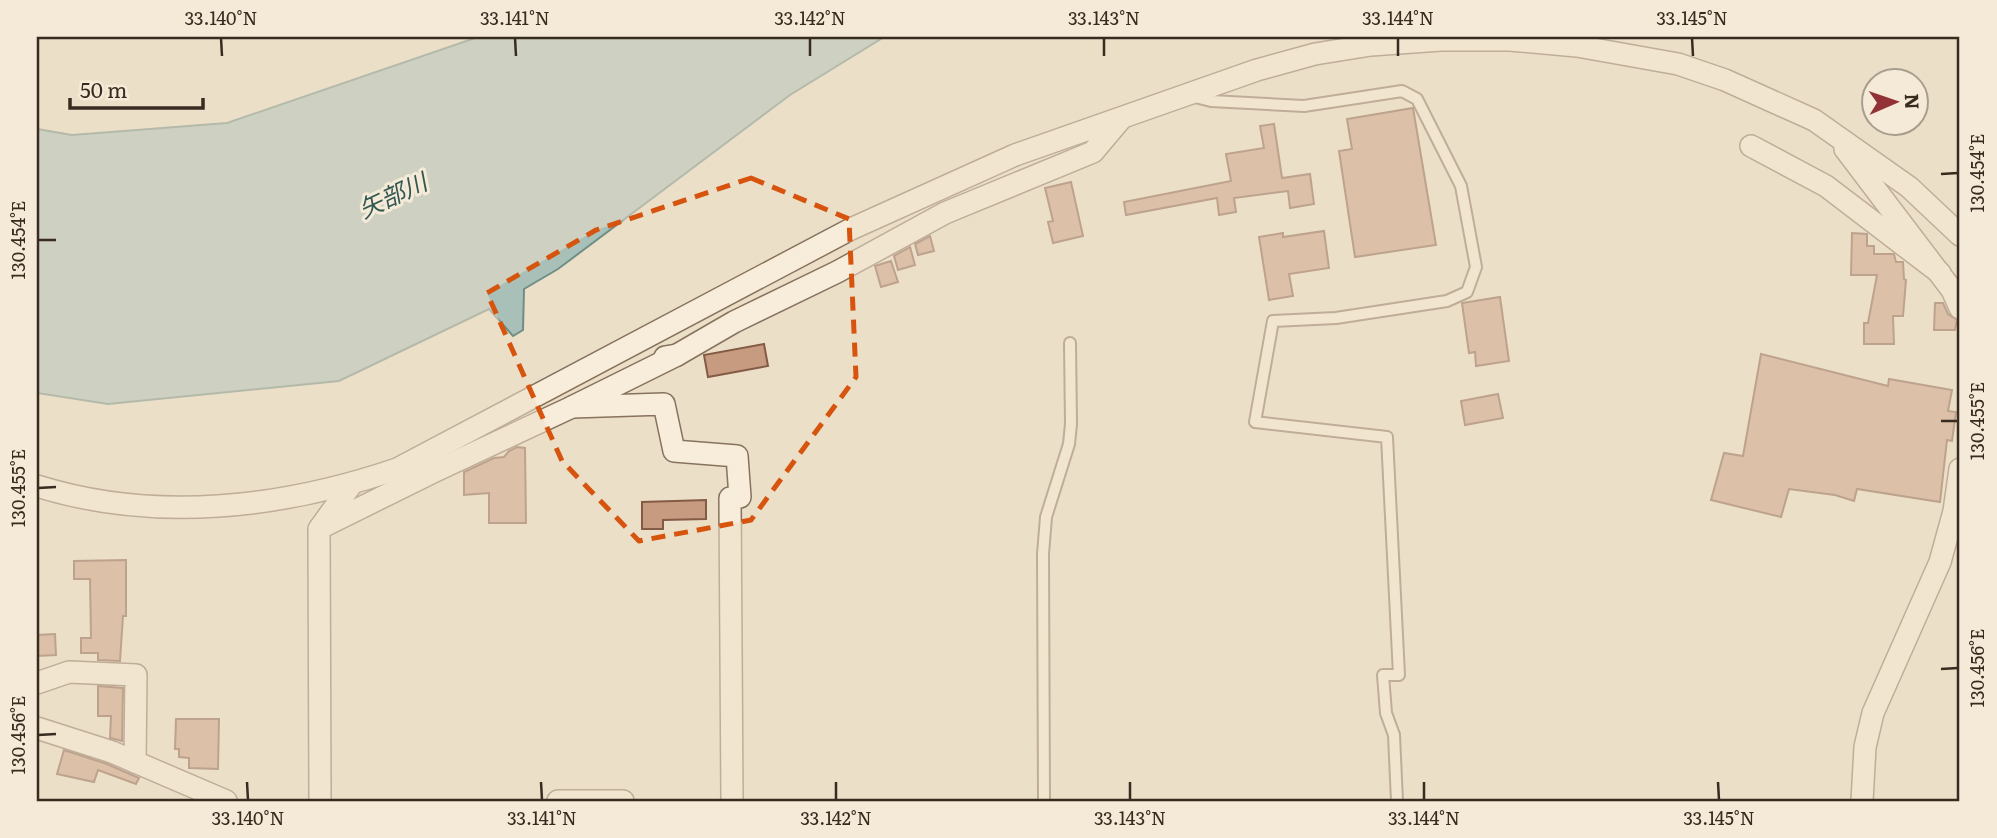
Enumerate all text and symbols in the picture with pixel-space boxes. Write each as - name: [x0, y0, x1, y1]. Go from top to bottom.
- text: 33.140°N: [185, 4, 257, 31]
- text: 33.141°N: [480, 4, 550, 31]
- text: 33.142°N: [774, 4, 846, 31]
- text: 33.143°N: [1068, 4, 1140, 31]
- text: 33.144°N: [1362, 4, 1434, 31]
- text: 33.145°N: [1656, 4, 1728, 31]
- scale bar: [70, 66, 203, 110]
- north arrow: [1860, 66, 1930, 136]
- text: 50 m: [80, 73, 127, 104]
- text: N: [1899, 93, 1927, 110]
- text: 130.454°E: [1963, 134, 1990, 212]
- water label: 矢部川: [352, 162, 435, 225]
- text: 130.454°E: [4, 201, 31, 279]
- text: 130.455°E: [1963, 382, 1990, 460]
- text: 130.455°E: [4, 449, 31, 527]
- text: 130.456°E: [1963, 629, 1990, 707]
- text: 130.456°E: [4, 696, 31, 774]
- text: 33.140°N: [212, 804, 284, 831]
- text: 33.141°N: [507, 804, 577, 831]
- text: 33.142°N: [800, 804, 872, 831]
- text: 33.143°N: [1094, 804, 1166, 831]
- text: 33.144°N: [1388, 804, 1460, 831]
- text: 33.145°N: [1683, 804, 1755, 831]

